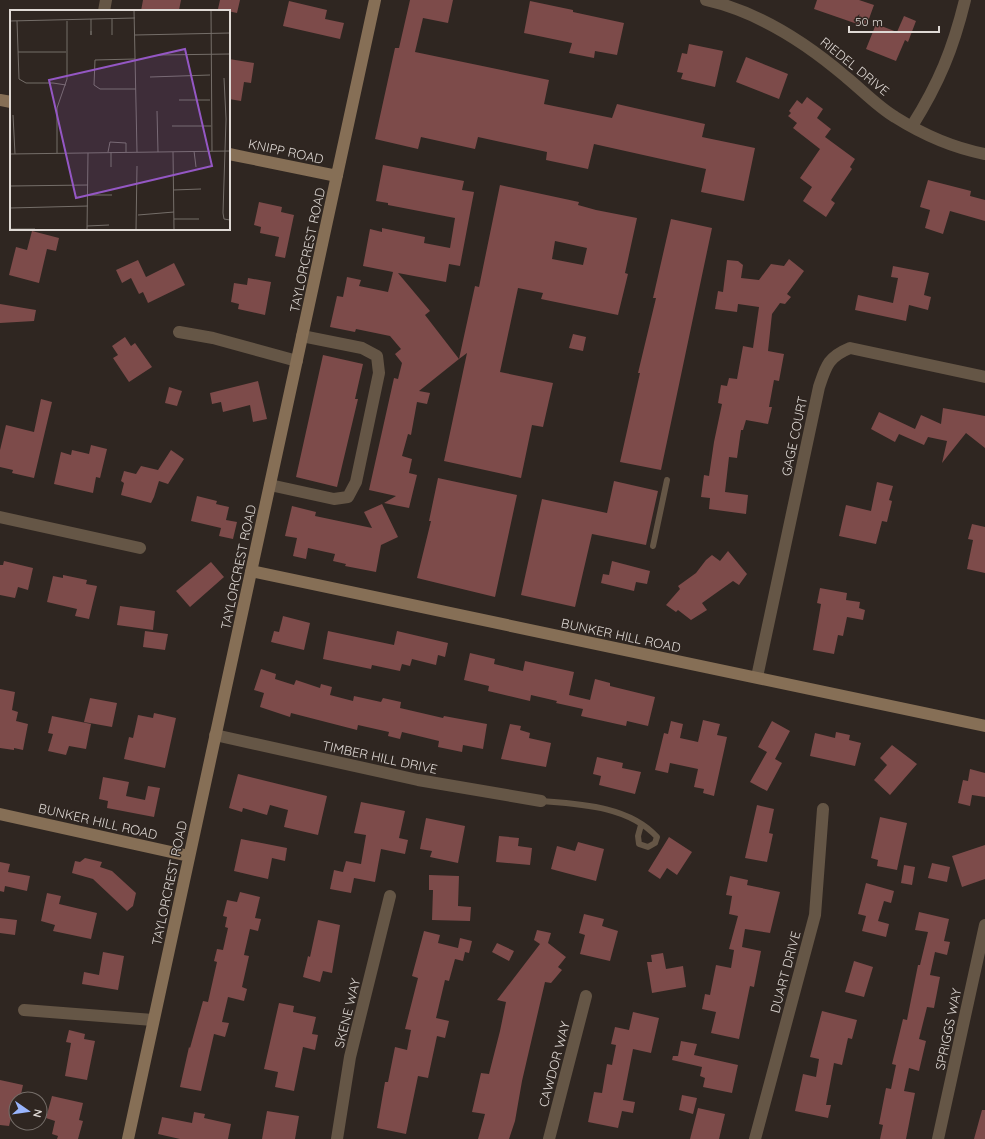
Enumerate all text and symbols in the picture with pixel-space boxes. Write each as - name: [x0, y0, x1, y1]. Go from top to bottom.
- scale bar: [849, 8, 939, 34]
- inset map: [10, 10, 230, 230]
- text: 50 m: [855, 14, 883, 29]
- street label: RIEDEL DRIVE: [817, 33, 893, 99]
- street label: KNIPP ROAD: [247, 135, 325, 167]
- street label: TAYLORCREST ROAD: [286, 186, 328, 314]
- street label: GAGE COURT: [778, 394, 810, 477]
- street label: TAYLORCREST ROAD: [217, 503, 259, 631]
- street label: BUNKER HILL ROAD: [560, 615, 682, 655]
- street label: TIMBER HILL DRIVE: [321, 737, 439, 777]
- street label: BUNKER HILL ROAD: [37, 800, 159, 842]
- street label: TAYLORCREST ROAD: [148, 819, 190, 947]
- street label: DUART DRIVE: [766, 929, 804, 1015]
- street label: SKENE WAY: [331, 976, 364, 1050]
- street label: SPRIGGS WAY: [932, 986, 965, 1071]
- street label: CAWDOR WAY: [535, 1019, 573, 1109]
- north arrow: [8, 1091, 48, 1131]
- text: N: [30, 1108, 45, 1119]

